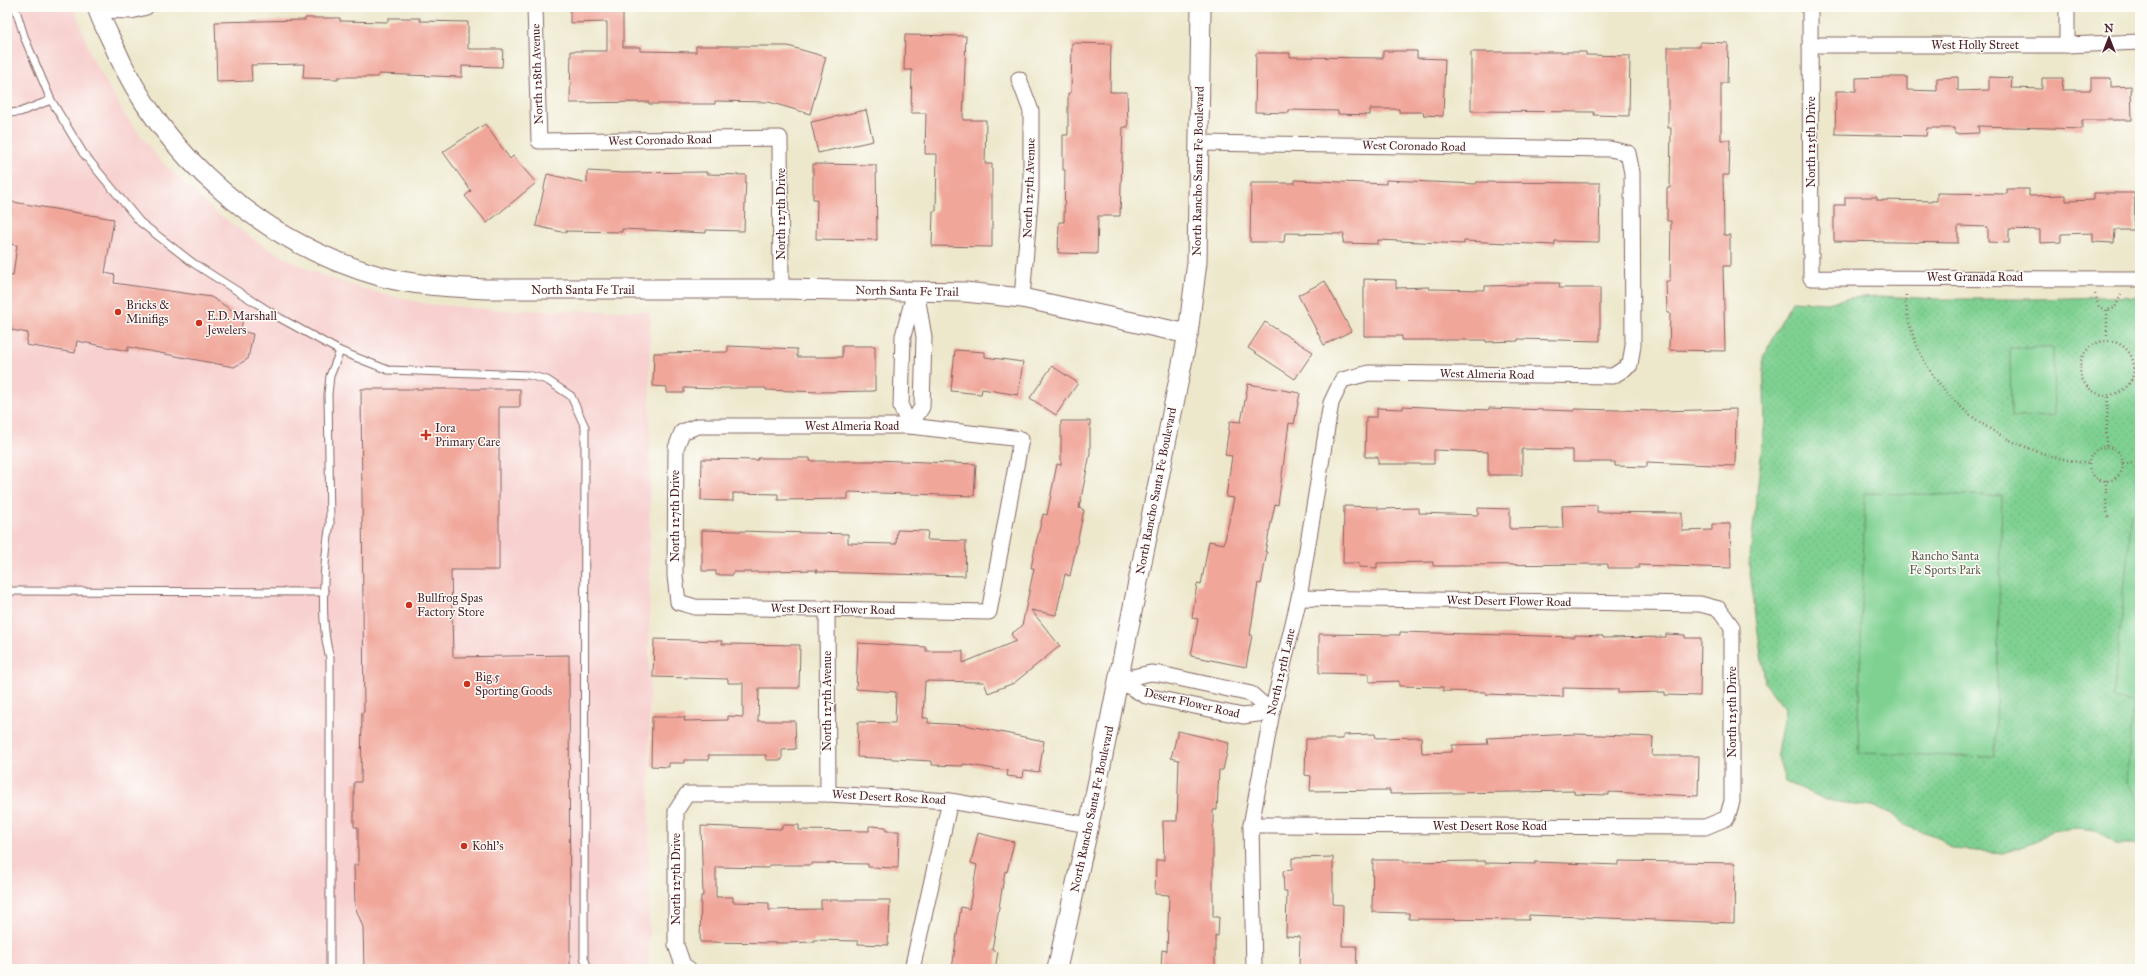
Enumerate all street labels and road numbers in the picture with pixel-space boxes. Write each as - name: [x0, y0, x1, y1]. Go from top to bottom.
- street label: North 128th Avenue: [528, 23, 546, 125]
- street label: West Holly Street: [1931, 38, 2020, 52]
- street label: North Rancho Santa Fe Boulevard: [1190, 86, 1206, 256]
- street label: North 125th Drive: [1804, 96, 1818, 188]
- street label: West Coronado Road: [608, 132, 712, 148]
- street label: North 127th Avenue: [1020, 138, 1038, 238]
- street label: West Coronado Road: [1362, 138, 1466, 154]
- street label: North 127th Drive: [774, 168, 788, 260]
- street label: West Granada Road: [1927, 270, 2023, 284]
- street label: North Santa Fe Trail: [531, 283, 636, 297]
- street label: North Santa Fe Trail: [855, 283, 960, 299]
- street label: West Almeria Road: [1440, 366, 1534, 382]
- street label: North Rancho Santa Fe Boulevard: [1133, 406, 1179, 576]
- street label: West Almeria Road: [805, 419, 899, 433]
- street label: North 127th Drive: [668, 470, 682, 562]
- street label: West Desert Flower Road: [1446, 593, 1572, 609]
- street label: West Desert Flower Road: [770, 601, 896, 617]
- street label: North 125th Lane: [1264, 627, 1298, 717]
- street label: North 127th Avenue: [820, 651, 834, 751]
- street label: North 125th Drive: [1725, 666, 1739, 758]
- street label: Desert Flower Road: [1143, 685, 1241, 721]
- street label: North Rancho Santa Fe Boulevard: [1067, 724, 1117, 894]
- street label: West Desert Rose Road: [832, 787, 946, 807]
- street label: West Desert Rose Road: [1433, 819, 1547, 833]
- street label: North 127th Drive: [669, 833, 683, 925]

